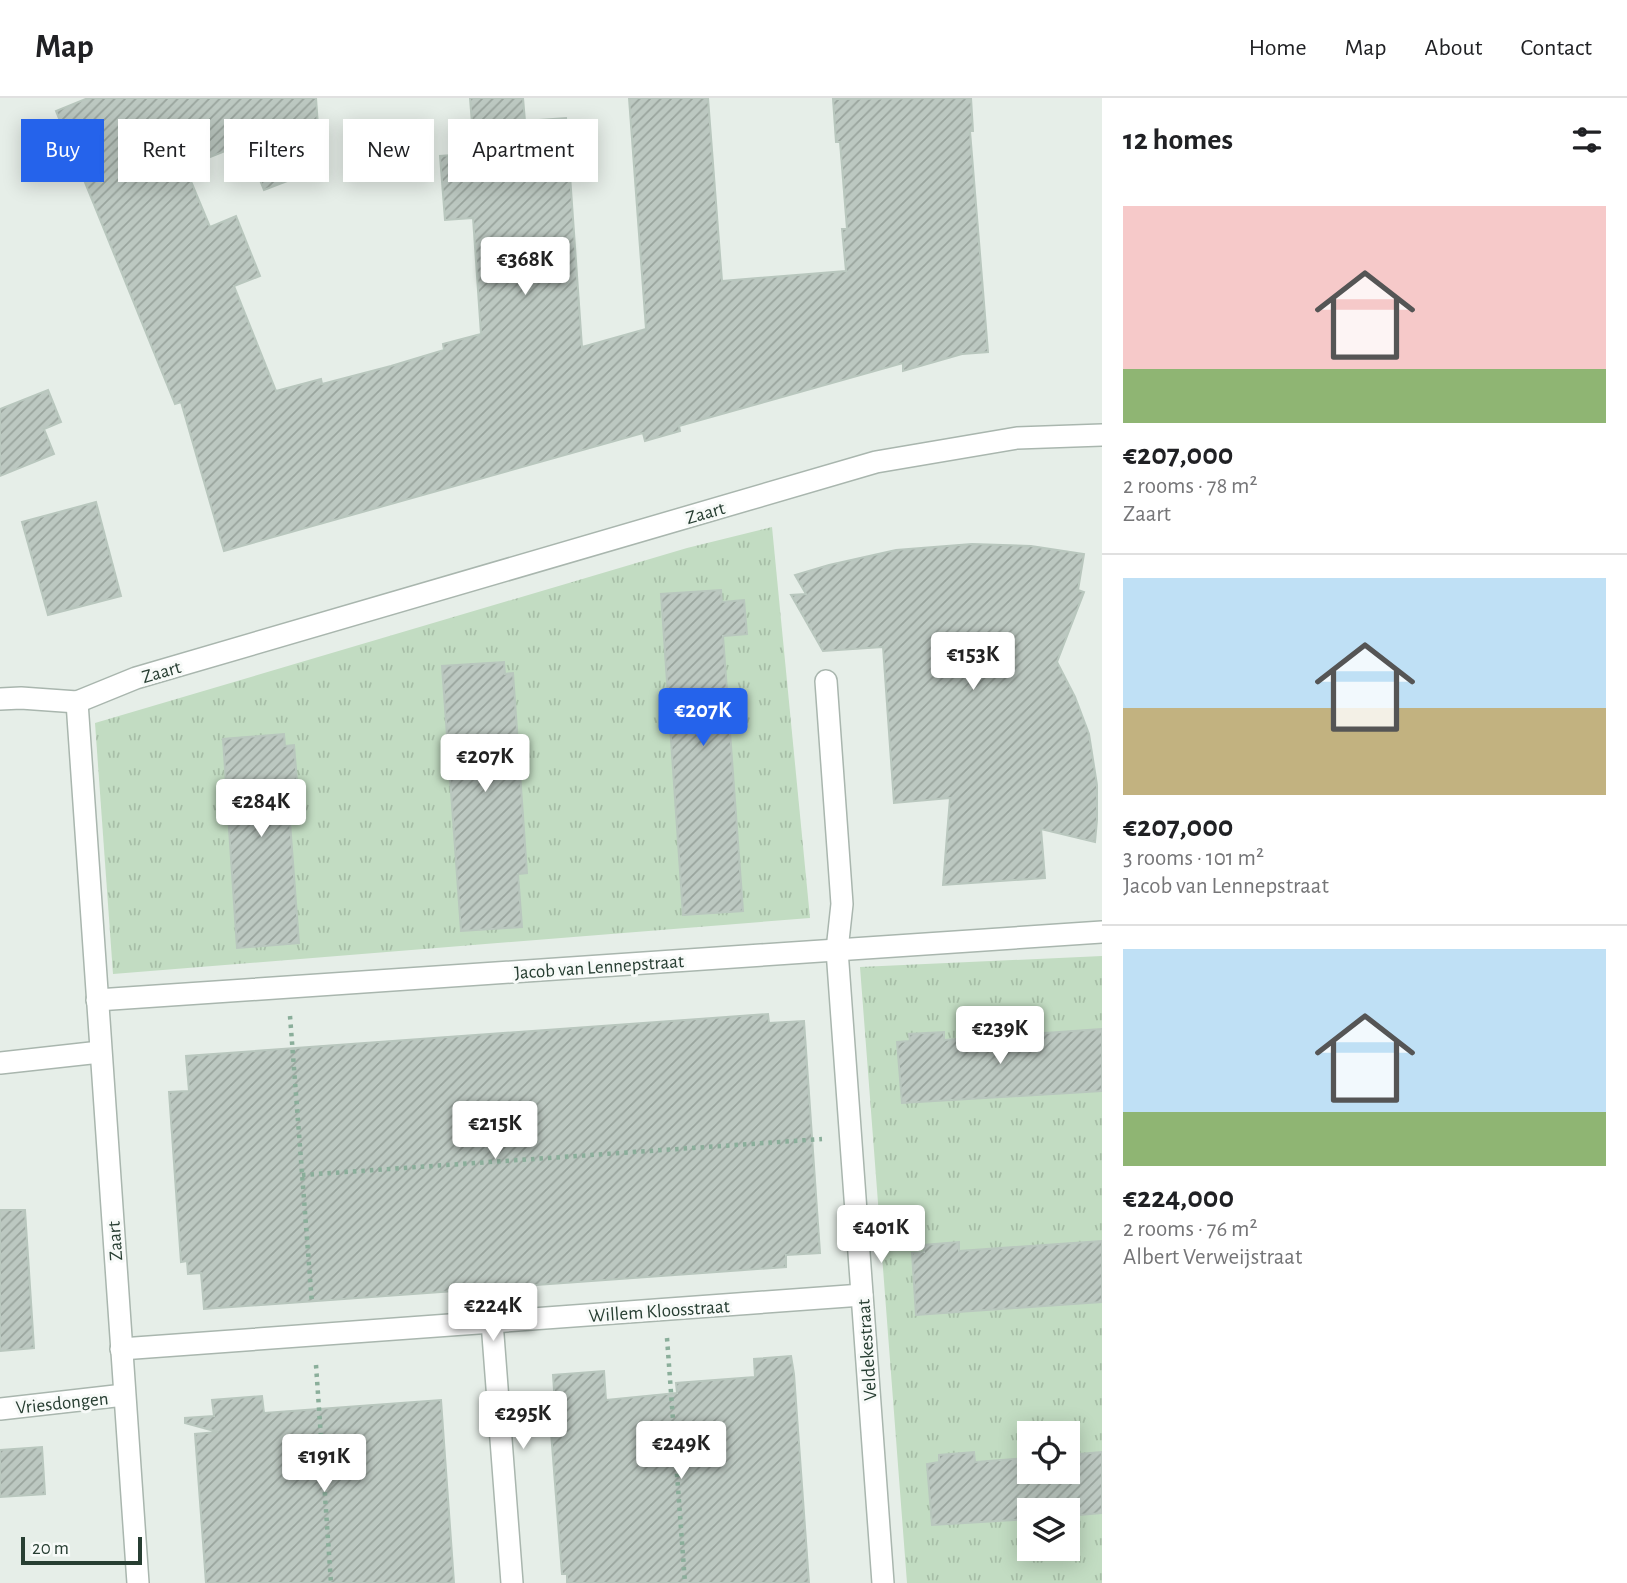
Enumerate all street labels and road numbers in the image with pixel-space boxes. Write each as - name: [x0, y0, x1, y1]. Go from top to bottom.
- street label: Zaart: [684, 499, 727, 528]
- street label: Zaart: [140, 658, 183, 687]
- street label: Jacob van Lennepstraat: [514, 952, 685, 983]
- street label: Zaart: [105, 1220, 126, 1261]
- street label: Willem Kloosstraat: [588, 1297, 730, 1326]
- street label: Veldekestraat: [854, 1298, 881, 1401]
- street label: Vriesdongen: [15, 1389, 109, 1418]

